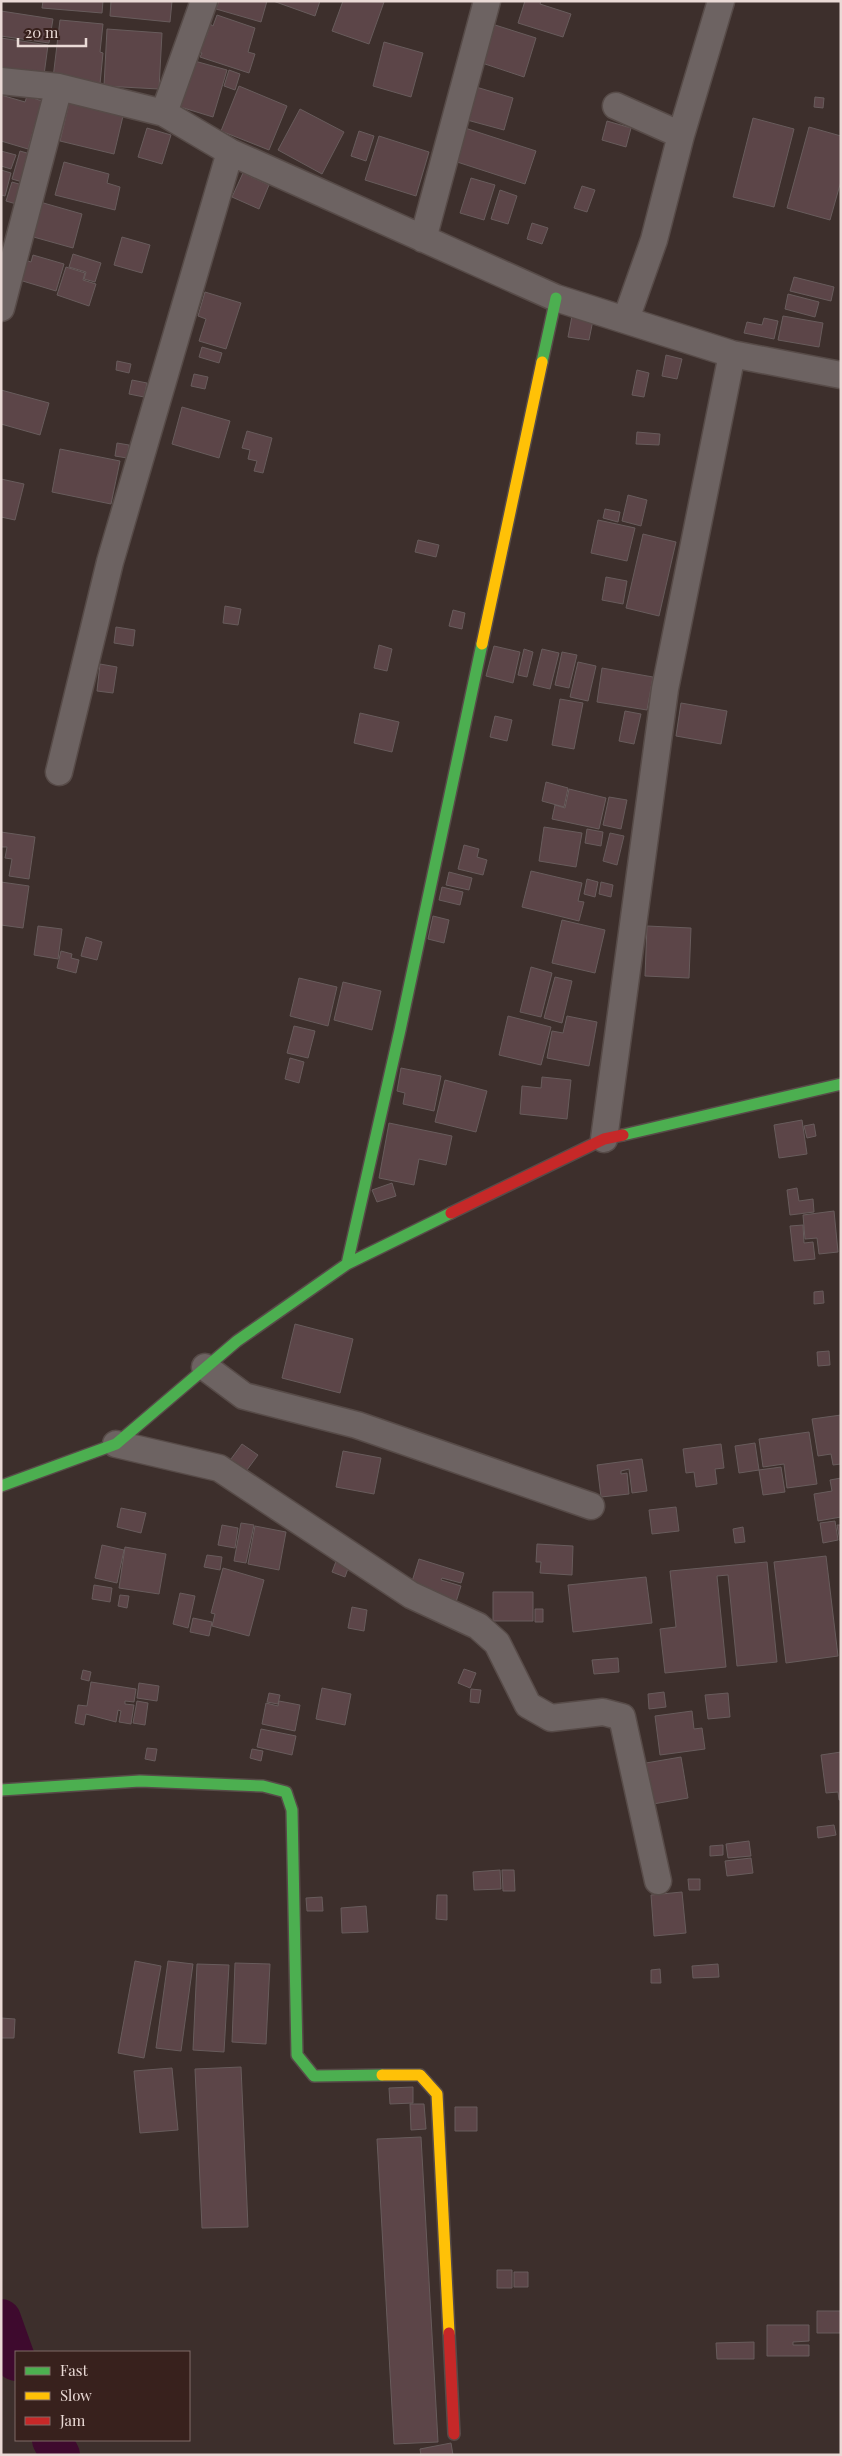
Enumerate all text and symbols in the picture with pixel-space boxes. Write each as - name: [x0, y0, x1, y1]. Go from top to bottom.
- scale bar: [18, 15, 85, 47]
- text: 20 m: [25, 22, 59, 42]
- legend: [15, 2351, 190, 2441]
- text: Fast: [60, 2360, 89, 2380]
- text: Slow: [60, 2385, 92, 2405]
- text: Jam: [59, 2410, 86, 2430]

